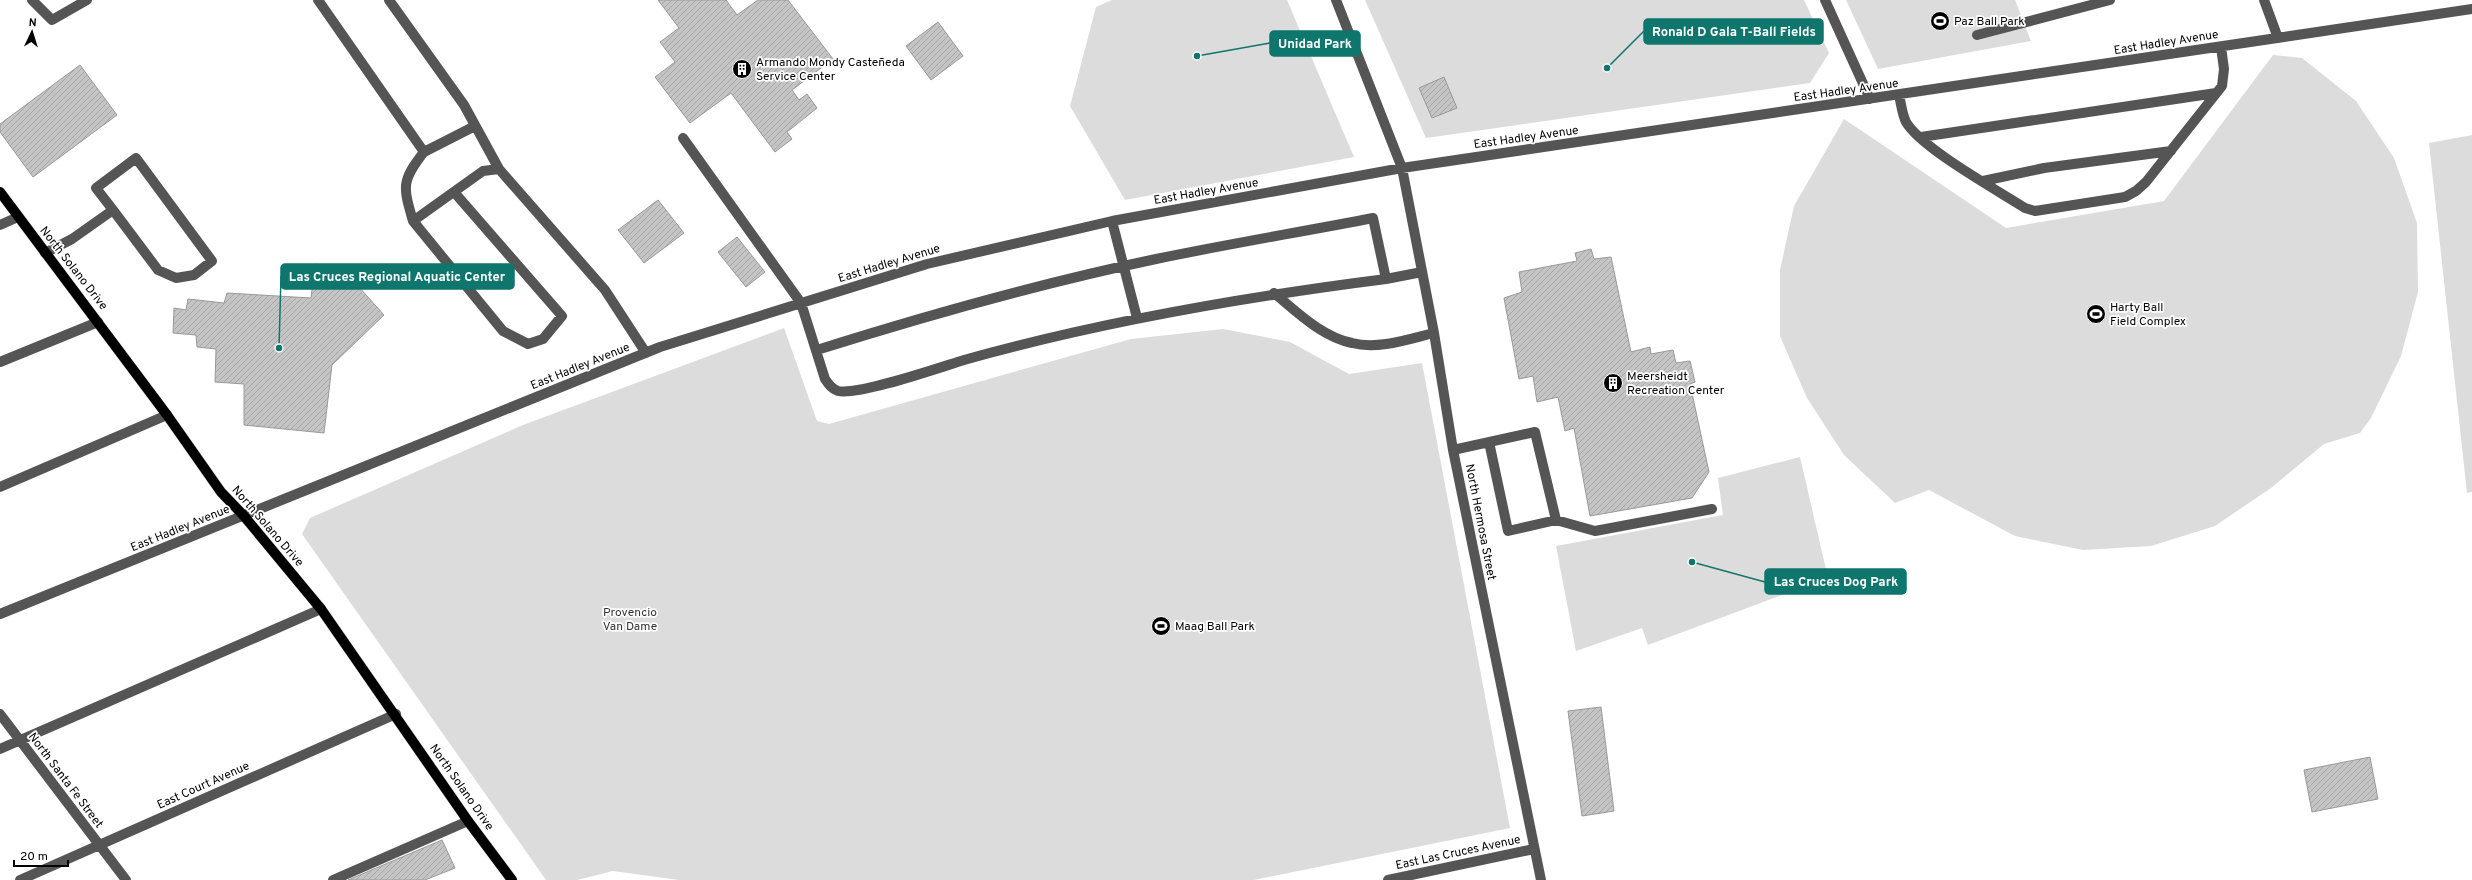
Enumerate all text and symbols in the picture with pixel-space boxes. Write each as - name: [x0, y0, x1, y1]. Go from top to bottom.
- sports icon: Paz Ball Park: [1929, 10, 1951, 32]
- north arrow: [12, 12, 52, 52]
- place label: Paz Ball Park: [1954, 14, 2025, 30]
- text: N: [28, 16, 37, 30]
- callout: Ronald D Gala T-Ball Fields: [1644, 19, 1823, 44]
- text: Ronald D Gala T-Ball Fields: [1652, 25, 1816, 41]
- street label: East Hadley Avenue: [2113, 27, 2220, 59]
- callout: Unidad Park: [1270, 31, 1360, 56]
- text: Unidad Park: [1278, 37, 1352, 53]
- place label: Armando Mondy Casteñeda Service Center: [756, 55, 905, 85]
- building icon: Armando Mondy Casteñeda Service Center: [731, 58, 753, 80]
- street label: East Hadley Avenue: [1793, 76, 1900, 106]
- street label: East Hadley Avenue: [1473, 123, 1580, 153]
- street label: East Hadley Avenue: [1153, 175, 1260, 209]
- street label: North Solano Drive: [35, 223, 111, 314]
- street label: East Hadley Avenue: [836, 241, 942, 287]
- callout: Las Cruces Regional Aquatic Center: [281, 264, 514, 289]
- text: Las Cruces Regional Aquatic Center: [289, 270, 506, 286]
- place label: Harty Ball Field Complex: [2110, 300, 2186, 330]
- sports icon: Harty Ball Field Complex: [2085, 303, 2107, 325]
- street label: East Hadley Avenue: [528, 340, 632, 394]
- place label: Meersheidt Recreation Center: [1627, 369, 1725, 399]
- building icon: Meersheidt Recreation Center: [1602, 372, 1624, 394]
- street label: North Hermosa Street: [1461, 463, 1499, 582]
- street label: North Solano Drive: [228, 483, 307, 570]
- street label: East Hadley Avenue: [128, 502, 232, 556]
- callout: Las Cruces Dog Park: [1765, 569, 1906, 594]
- text: Las Cruces Dog Park: [1774, 575, 1898, 591]
- park label: Provencio Van Dame: [603, 605, 657, 635]
- sports icon: Maag Ball Park: [1150, 615, 1172, 637]
- place label: Maag Ball Park: [1175, 619, 1255, 635]
- street label: North Santa Fe Street: [24, 730, 106, 832]
- street label: North Solano Drive: [425, 741, 497, 834]
- street label: East Court Avenue: [155, 758, 252, 813]
- street label: East Las Cruces Avenue: [1394, 832, 1522, 874]
- scale bar: [14, 842, 68, 868]
- text: 20 m: [20, 849, 48, 865]

